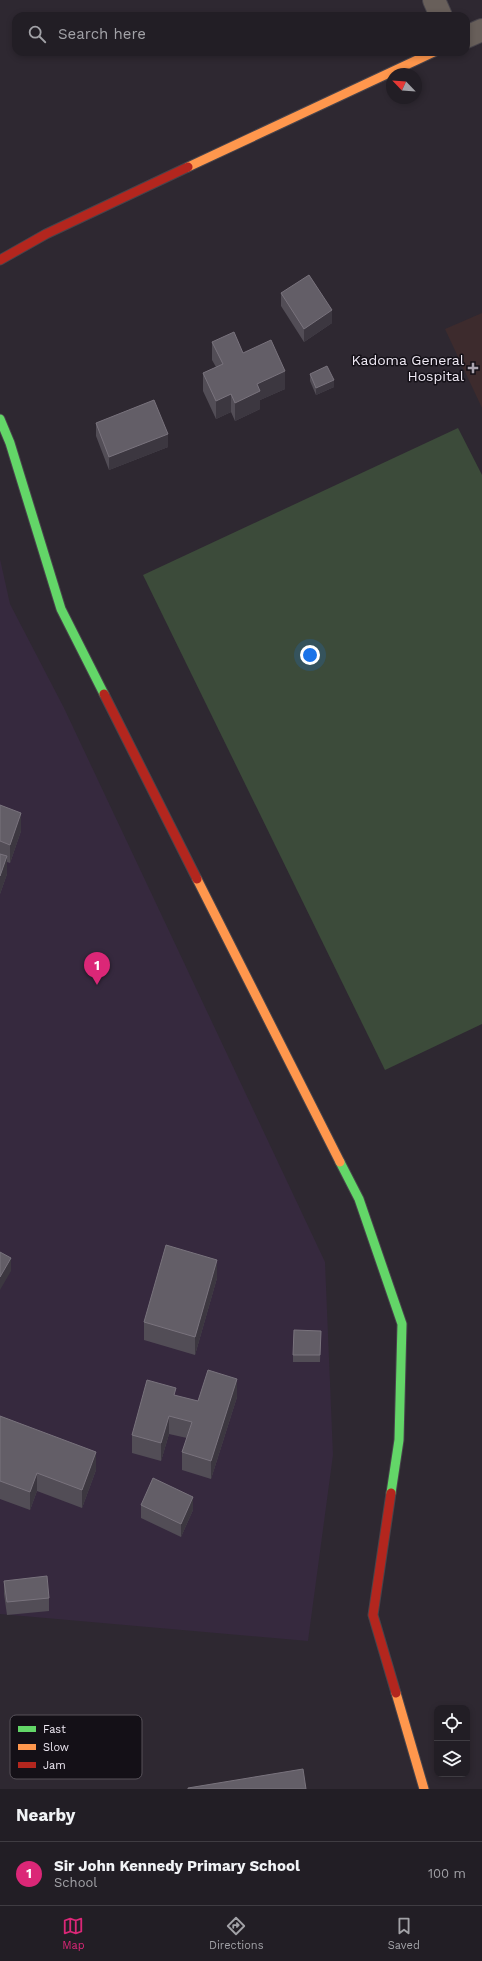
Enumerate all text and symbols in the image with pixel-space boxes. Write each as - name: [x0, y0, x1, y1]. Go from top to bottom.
- search box: [12, 12, 470, 56]
- icon: search: [26, 23, 48, 45]
- text: Search here: [58, 25, 146, 43]
- north arrow: [386, 68, 422, 104]
- place label: Kadoma General Hospital: [352, 352, 465, 384]
- marker: Kadoma General Hospital: [467, 362, 479, 374]
- your location: [300, 645, 320, 665]
- pin: 1: [84, 952, 110, 985]
- map controls: [434, 1705, 470, 1777]
- button: locate: [434, 1705, 470, 1741]
- legend: [10, 1715, 142, 1779]
- text: Fast: [43, 1723, 66, 1736]
- text: Slow: [43, 1741, 69, 1754]
- button: layers: [434, 1741, 470, 1777]
- text: Jam: [43, 1759, 66, 1772]
- text: Nearby: [16, 1805, 75, 1825]
- text: Sir John Kennedy Primary School: [54, 1857, 300, 1875]
- text: 1: [26, 1866, 32, 1881]
- text: 100 m: [428, 1866, 466, 1881]
- text: School: [54, 1875, 97, 1890]
- tab: Map: [62, 1915, 85, 1952]
- tab: Directions: [209, 1915, 263, 1952]
- tab: Saved: [388, 1915, 420, 1952]

